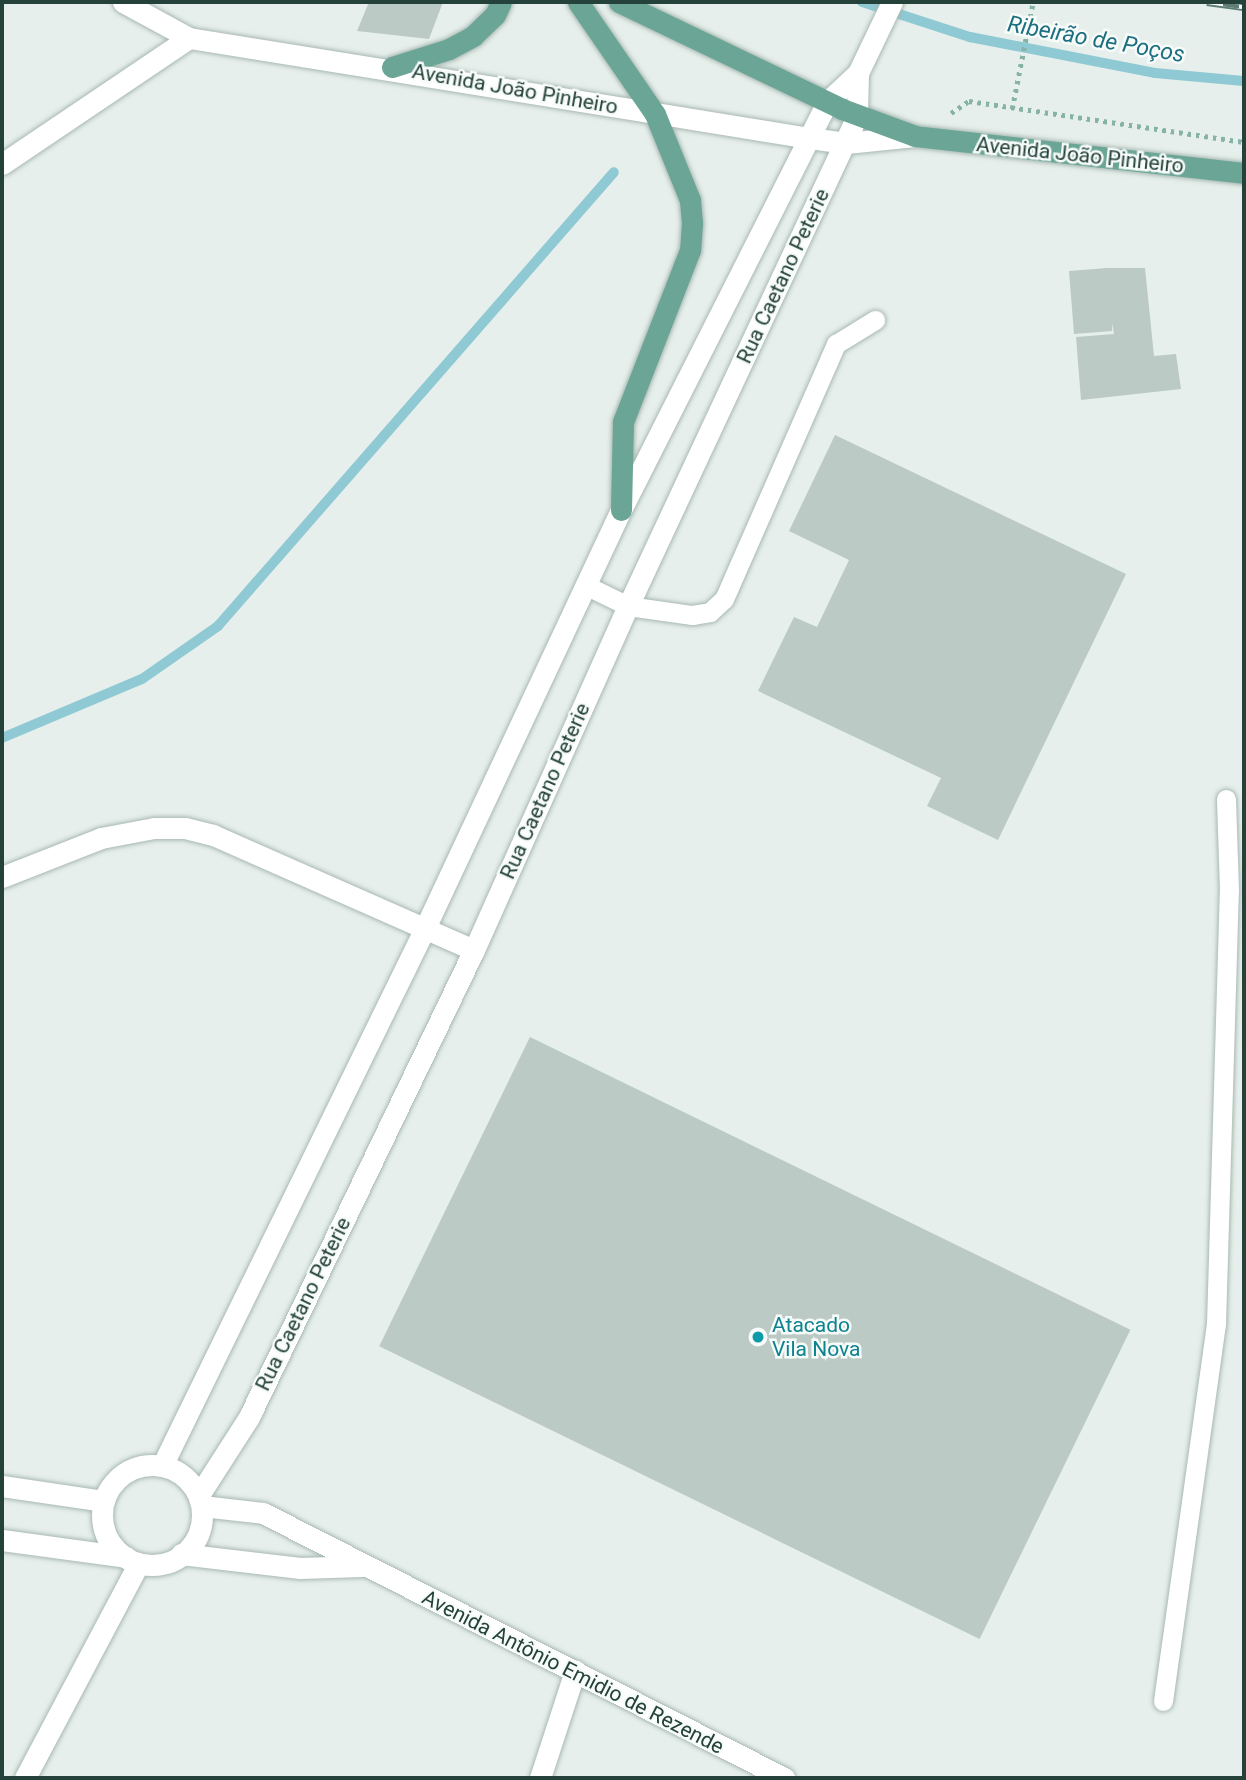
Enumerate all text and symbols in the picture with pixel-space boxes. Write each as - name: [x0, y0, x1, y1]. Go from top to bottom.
- water label: Ribeirão de Poços: [1005, 11, 1187, 69]
- street label: Avenida João Pinheiro: [410, 59, 620, 119]
- street label: Avenida João Pinheiro: [975, 132, 1185, 178]
- street label: Rua Caetano Peterie: [731, 185, 835, 367]
- street label: Rua Caetano Peterie: [495, 699, 595, 883]
- street label: Rua Caetano Peterie: [250, 1213, 356, 1395]
- place label: Atacado Vila Nova: [772, 1312, 860, 1362]
- marker: Atacado Vila Nova: [750, 1329, 766, 1345]
- street label: Avenida Antônio Emidio de Rezende: [418, 1585, 728, 1759]

